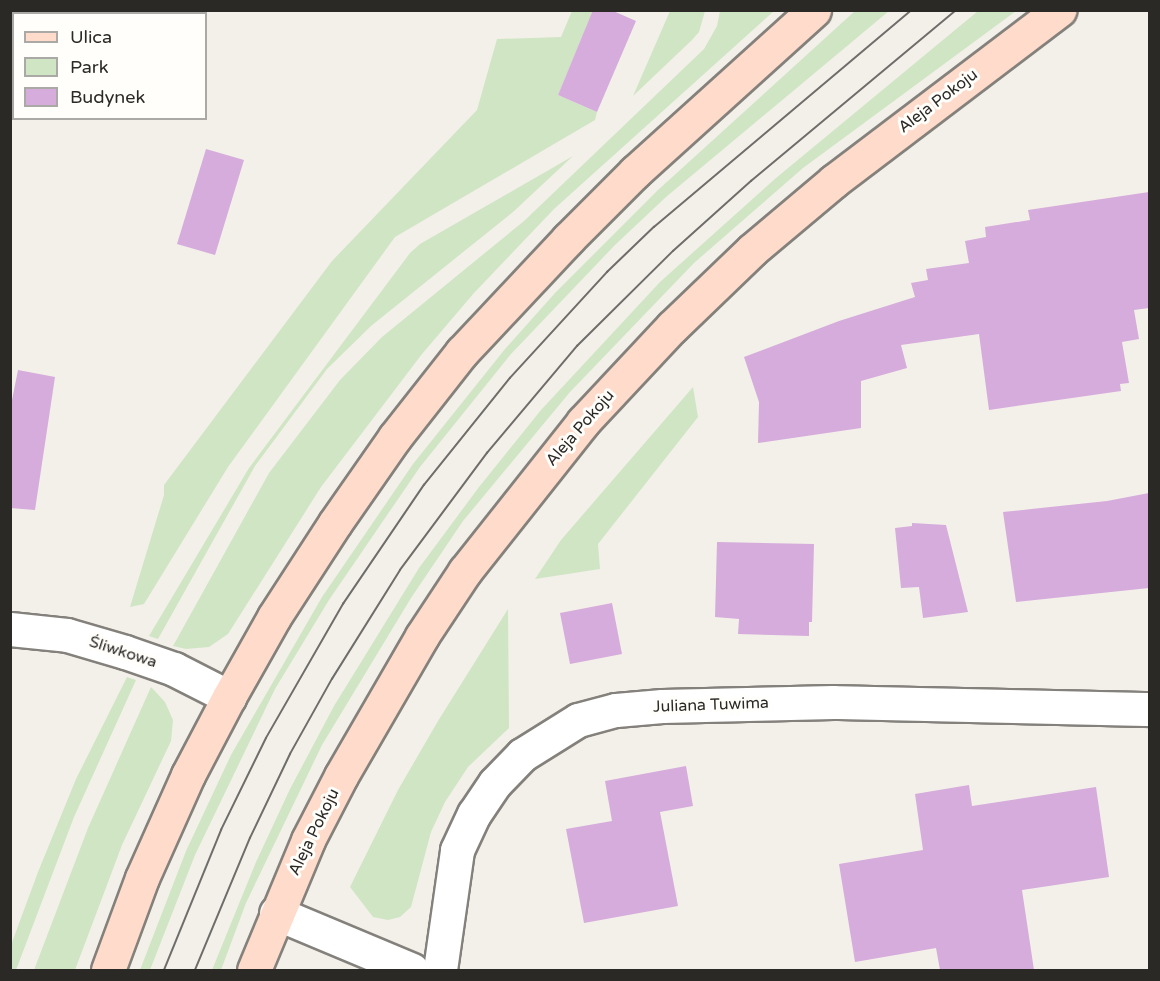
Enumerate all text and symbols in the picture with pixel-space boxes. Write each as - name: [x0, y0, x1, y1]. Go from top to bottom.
- legend: [12, 12, 207, 120]
- text: Ulica: [70, 26, 112, 48]
- text: Park: [70, 56, 108, 78]
- street label: Aleja Pokoju: [895, 65, 981, 137]
- text: Budynek: [70, 86, 145, 108]
- street label: Aleja Pokoju: [542, 386, 618, 470]
- street label: Śliwkowa: [87, 632, 159, 672]
- street label: Juliana Tuwima: [653, 693, 769, 717]
- street label: Aleja Pokoju: [285, 785, 343, 879]

